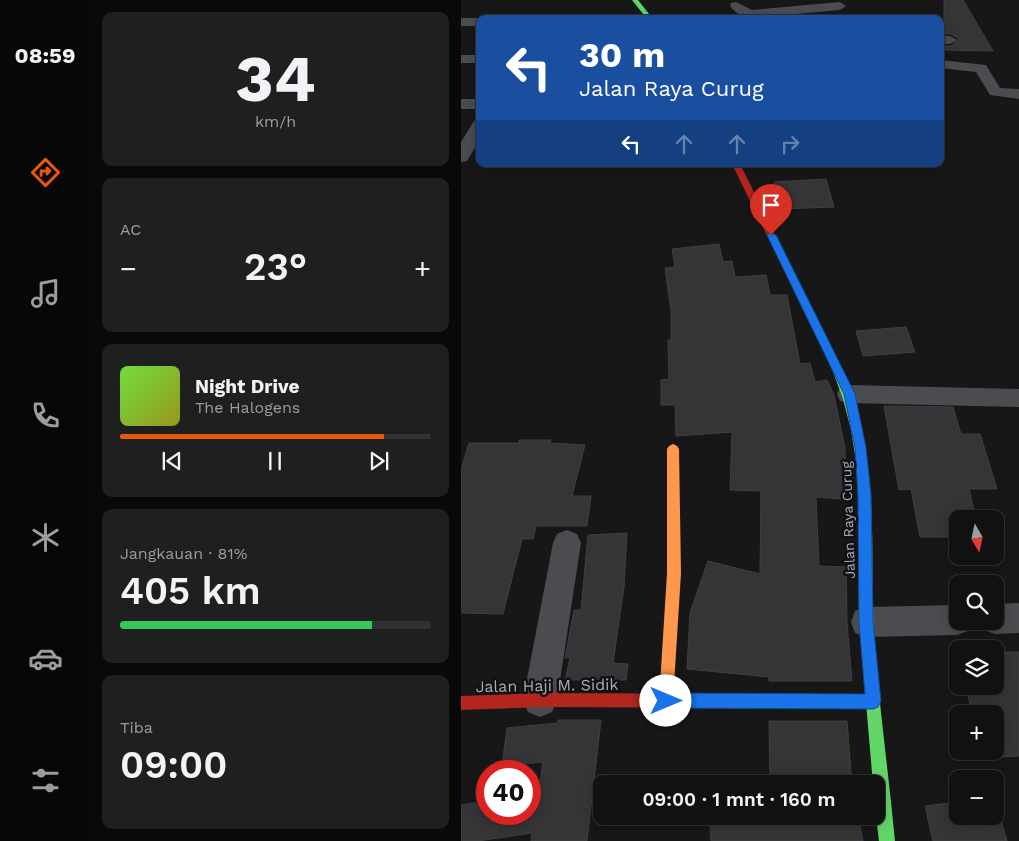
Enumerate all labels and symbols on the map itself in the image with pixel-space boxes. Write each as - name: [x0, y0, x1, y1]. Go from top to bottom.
- pin: [750, 184, 792, 235]
- street label: Jalan Raya Curug: [838, 460, 858, 579]
- north arrow: [949, 510, 1003, 565]
- position arrow: [639, 674, 691, 726]
- street label: Jalan Haji M. Sidik: [475, 675, 619, 696]
- speed limit sign: 40: [476, 760, 541, 825]

